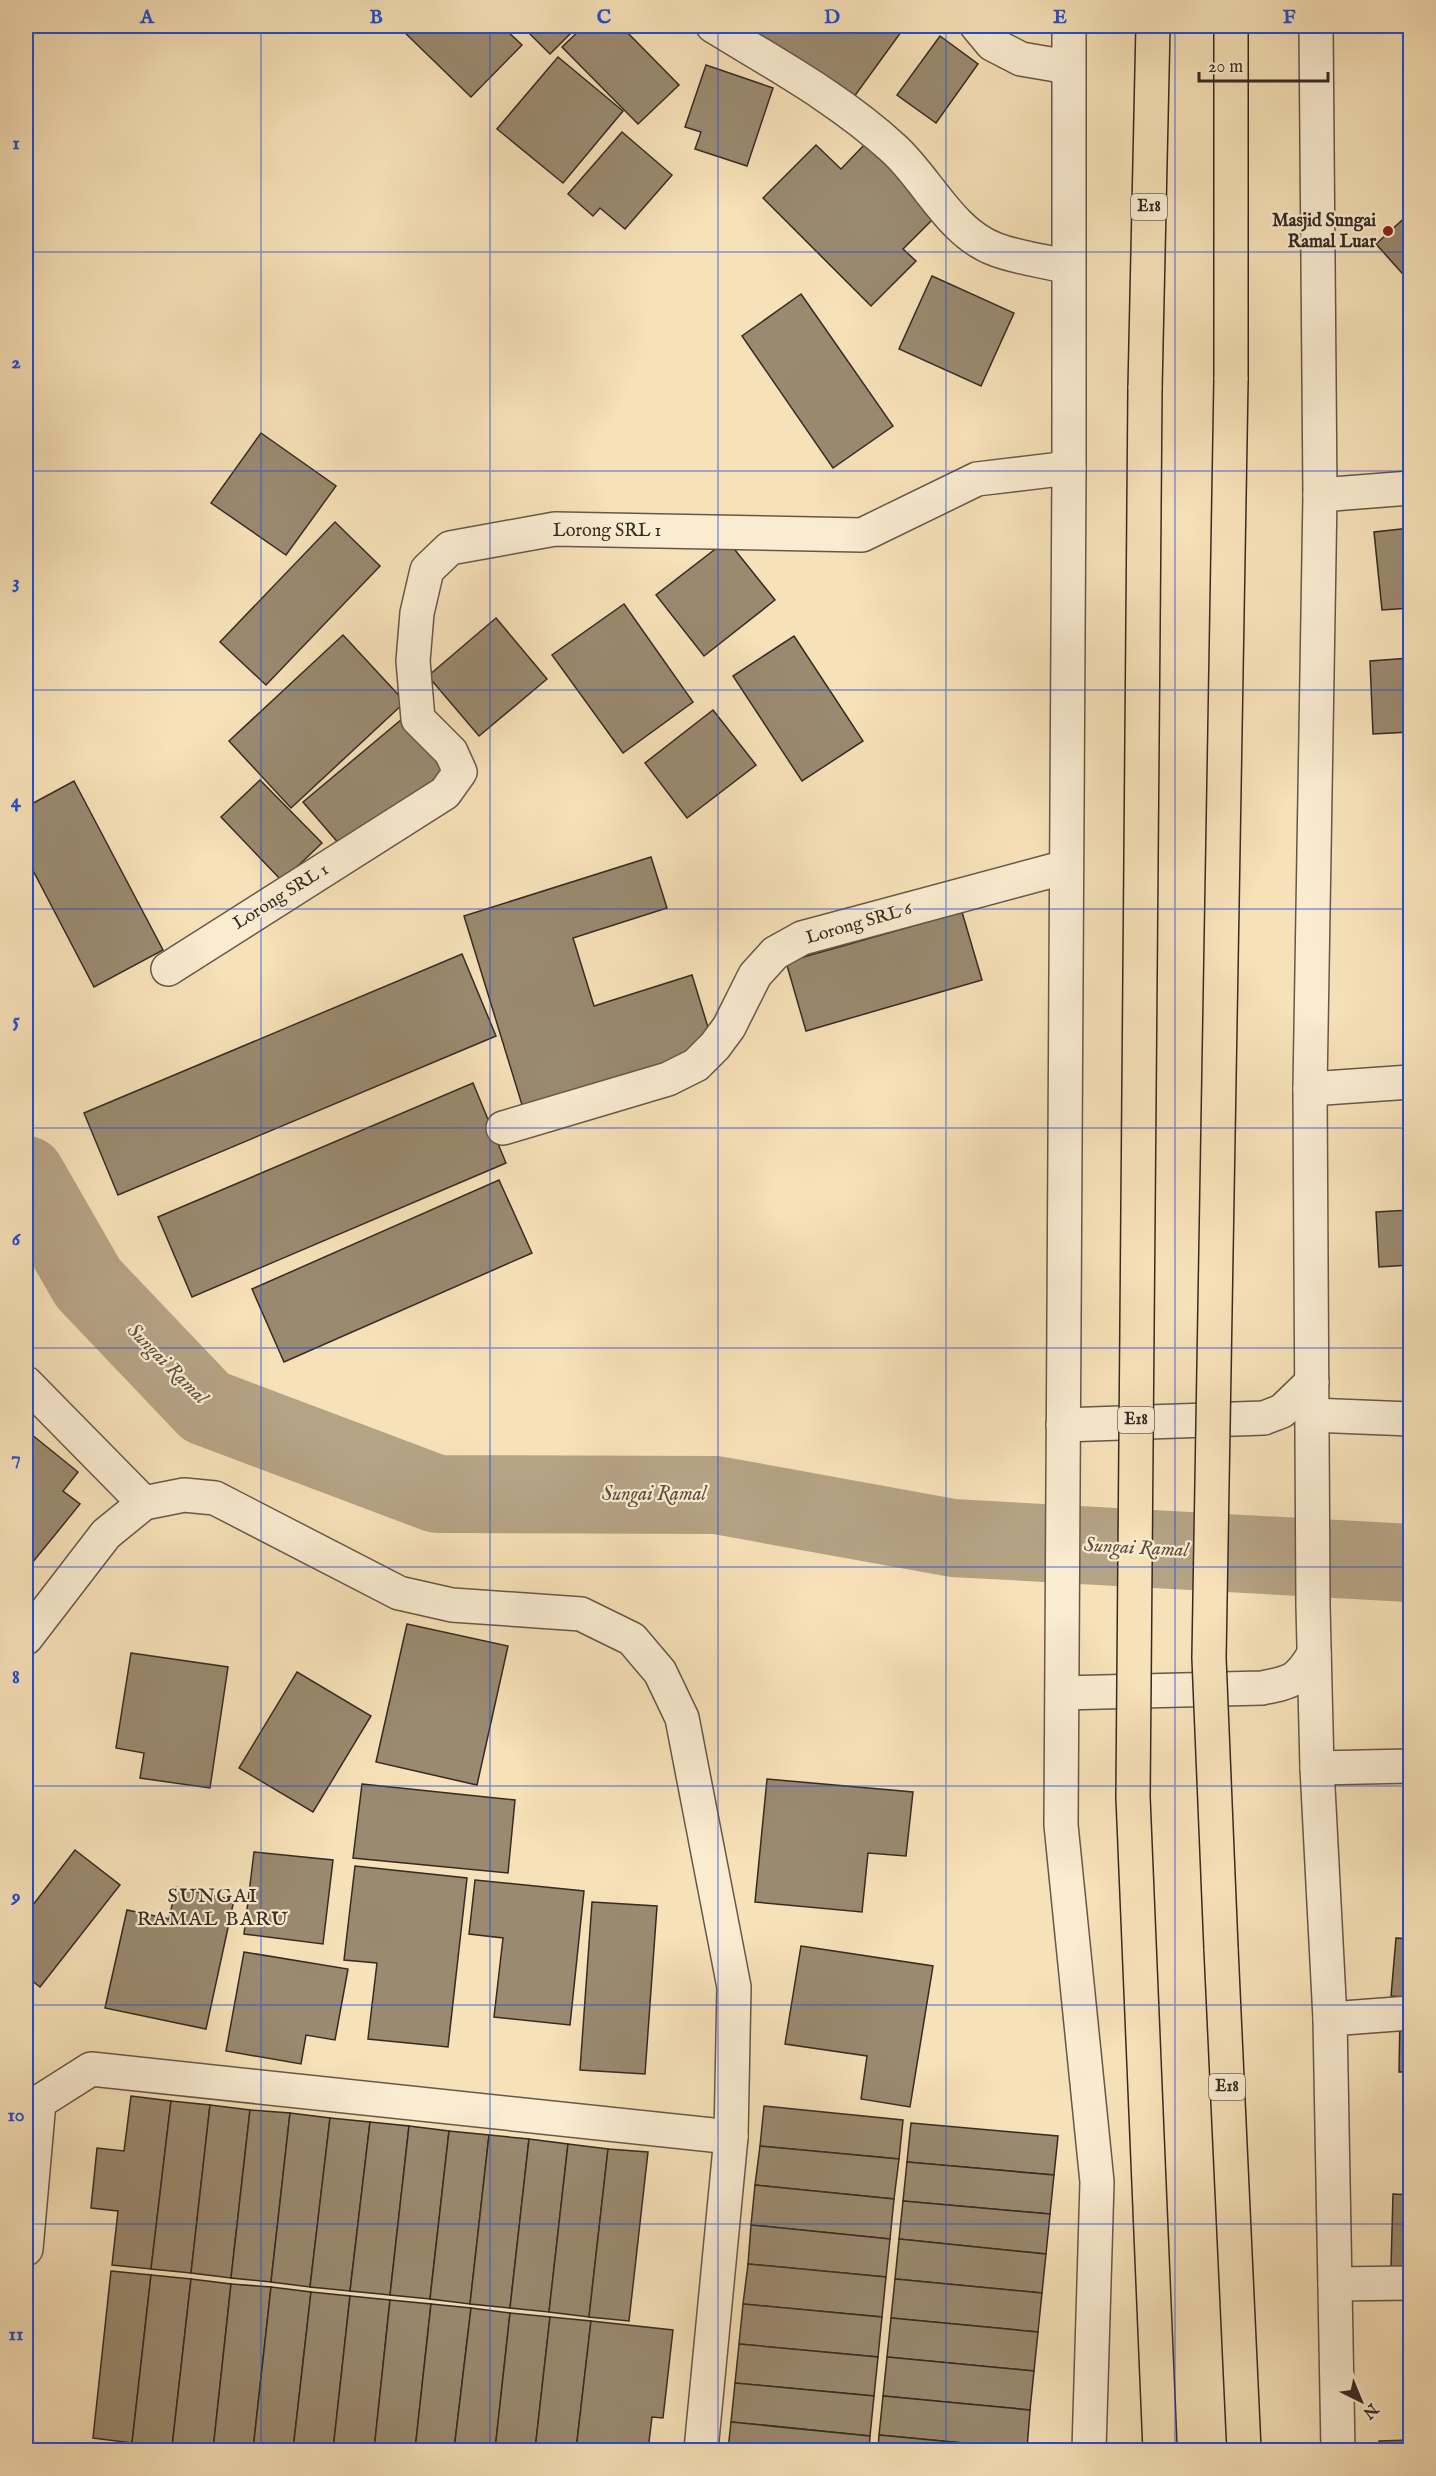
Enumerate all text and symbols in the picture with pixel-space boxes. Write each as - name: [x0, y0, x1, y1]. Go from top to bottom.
- text: A: [139, 5, 155, 30]
- text: B: [369, 5, 383, 30]
- text: C: [597, 5, 611, 30]
- text: D: [824, 5, 840, 30]
- text: E: [1053, 5, 1067, 30]
- text: F: [1283, 5, 1296, 30]
- scale bar: [1199, 45, 1328, 83]
- text: 20 m: [1208, 56, 1243, 79]
- text: 1: [12, 131, 20, 156]
- road number: E18: [1131, 194, 1167, 220]
- place label: Masjid Sungai Ramal Luar: [1272, 210, 1376, 254]
- marker: Masjid Sungai Ramal Luar: [1381, 224, 1395, 238]
- text: 2: [11, 350, 21, 375]
- street label: Lorong SRL 1: [553, 520, 661, 543]
- text: 3: [12, 570, 20, 595]
- text: 4: [11, 789, 22, 814]
- street label: Lorong SRL 1: [229, 859, 333, 935]
- street label: Lorong SRL 6: [803, 898, 915, 950]
- text: 5: [12, 1008, 20, 1033]
- text: 6: [12, 1227, 22, 1252]
- water label: Sungai Ramal: [120, 1318, 214, 1412]
- road number: E18: [1118, 1407, 1154, 1433]
- text: 7: [11, 1446, 21, 1471]
- water label: Sungai Ramal: [602, 1482, 709, 1508]
- water label: Sungai Ramal: [1083, 1533, 1191, 1564]
- text: 8: [12, 1665, 20, 1690]
- text: 9: [11, 1884, 21, 1909]
- district label: SUNGAI RAMAL BARU: [137, 1884, 289, 1932]
- road number: E18: [1209, 2074, 1245, 2100]
- text: 10: [7, 2103, 25, 2128]
- text: 11: [9, 2322, 23, 2347]
- north arrow: [1331, 2371, 1391, 2431]
- text: N: [1358, 2398, 1382, 2423]

